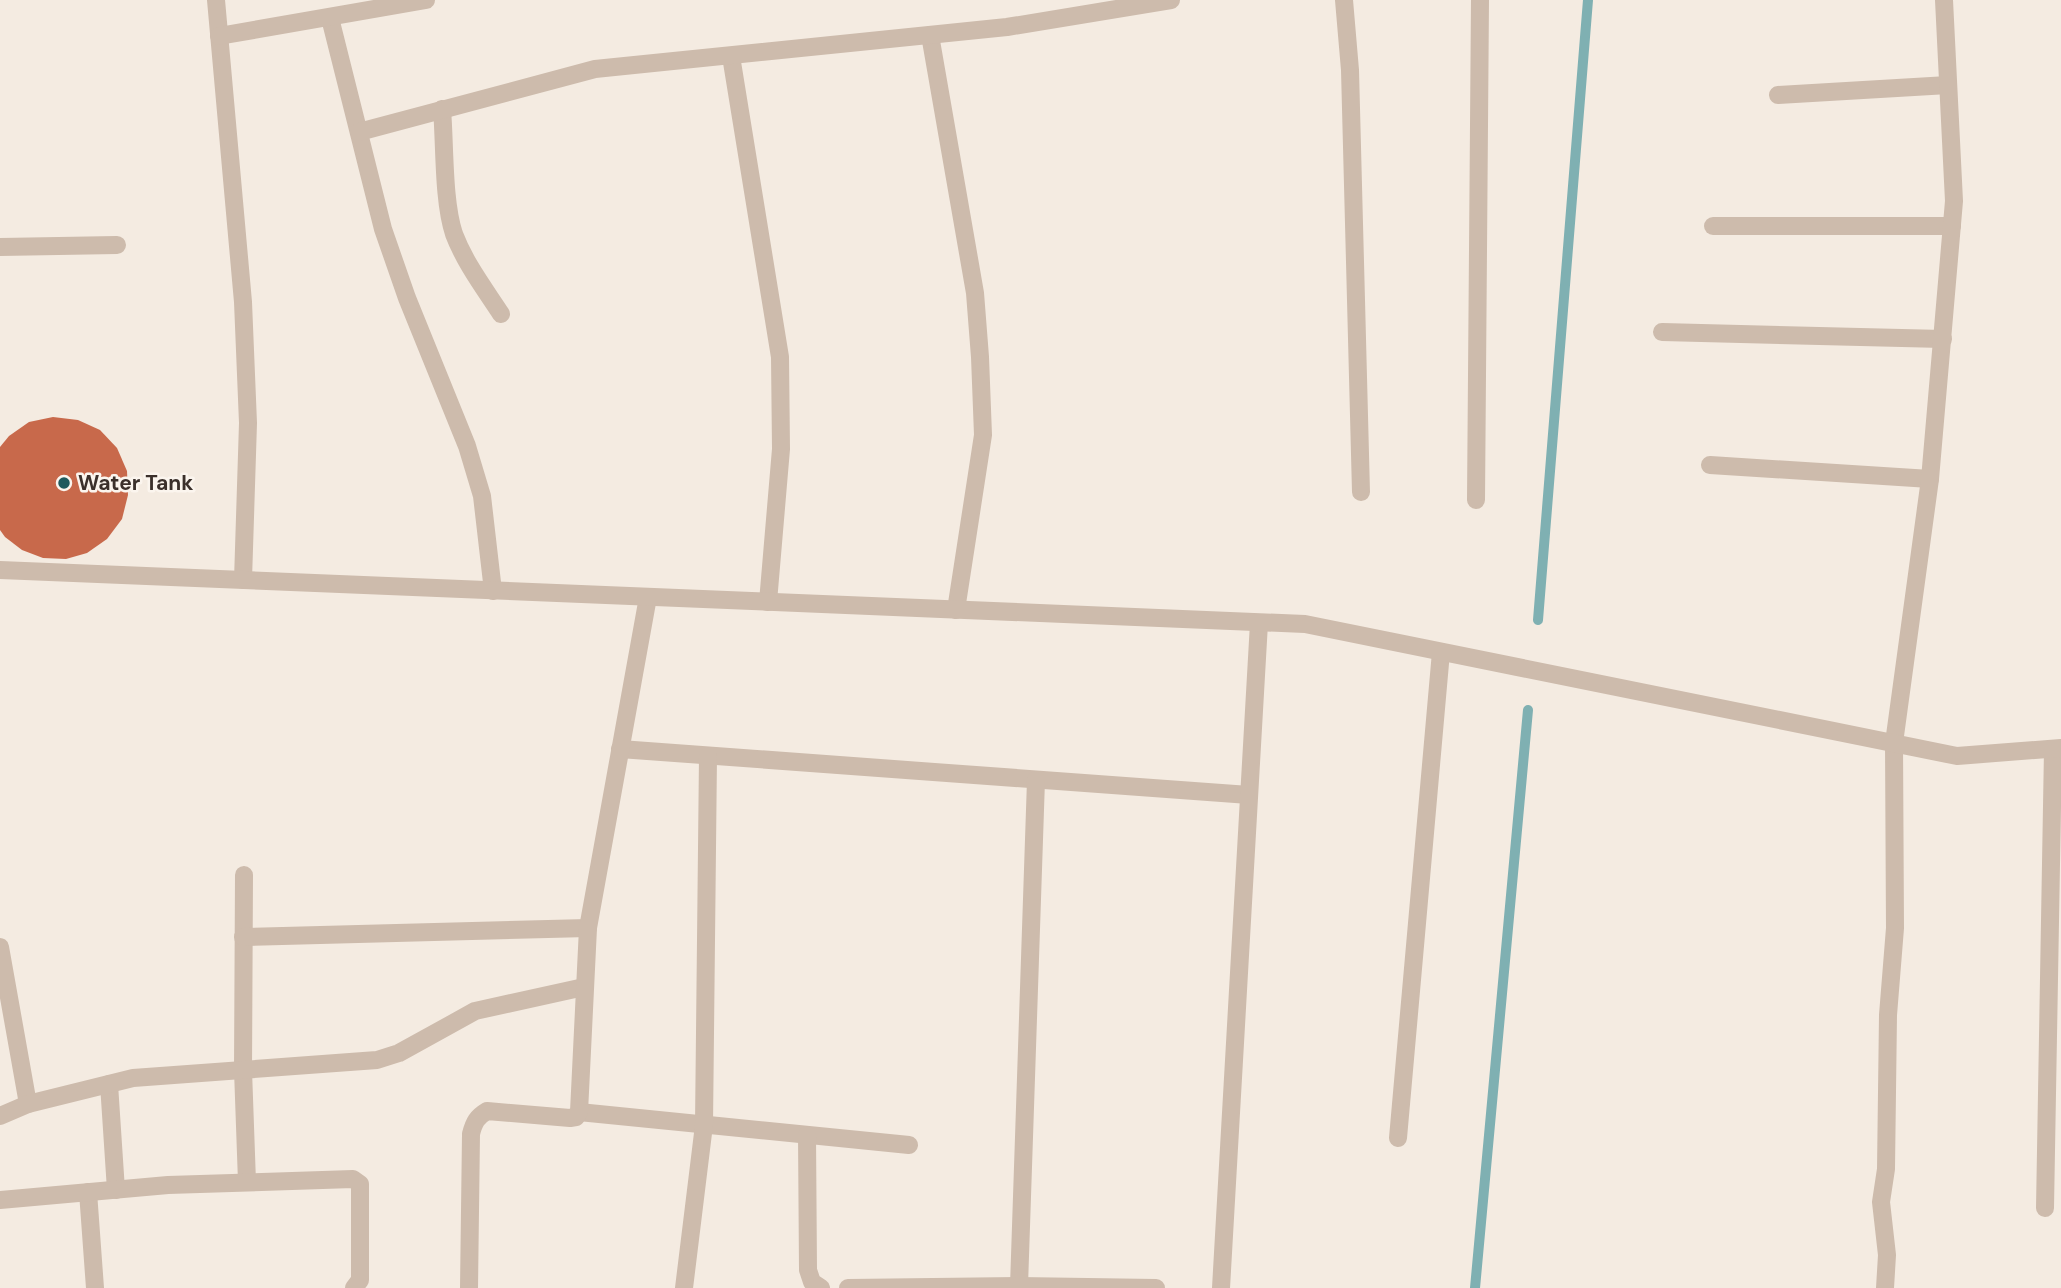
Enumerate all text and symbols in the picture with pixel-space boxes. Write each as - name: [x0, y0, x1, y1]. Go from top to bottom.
- place label: Water Tank: [78, 469, 193, 497]
- marker: Water Tank: [56, 475, 72, 491]

